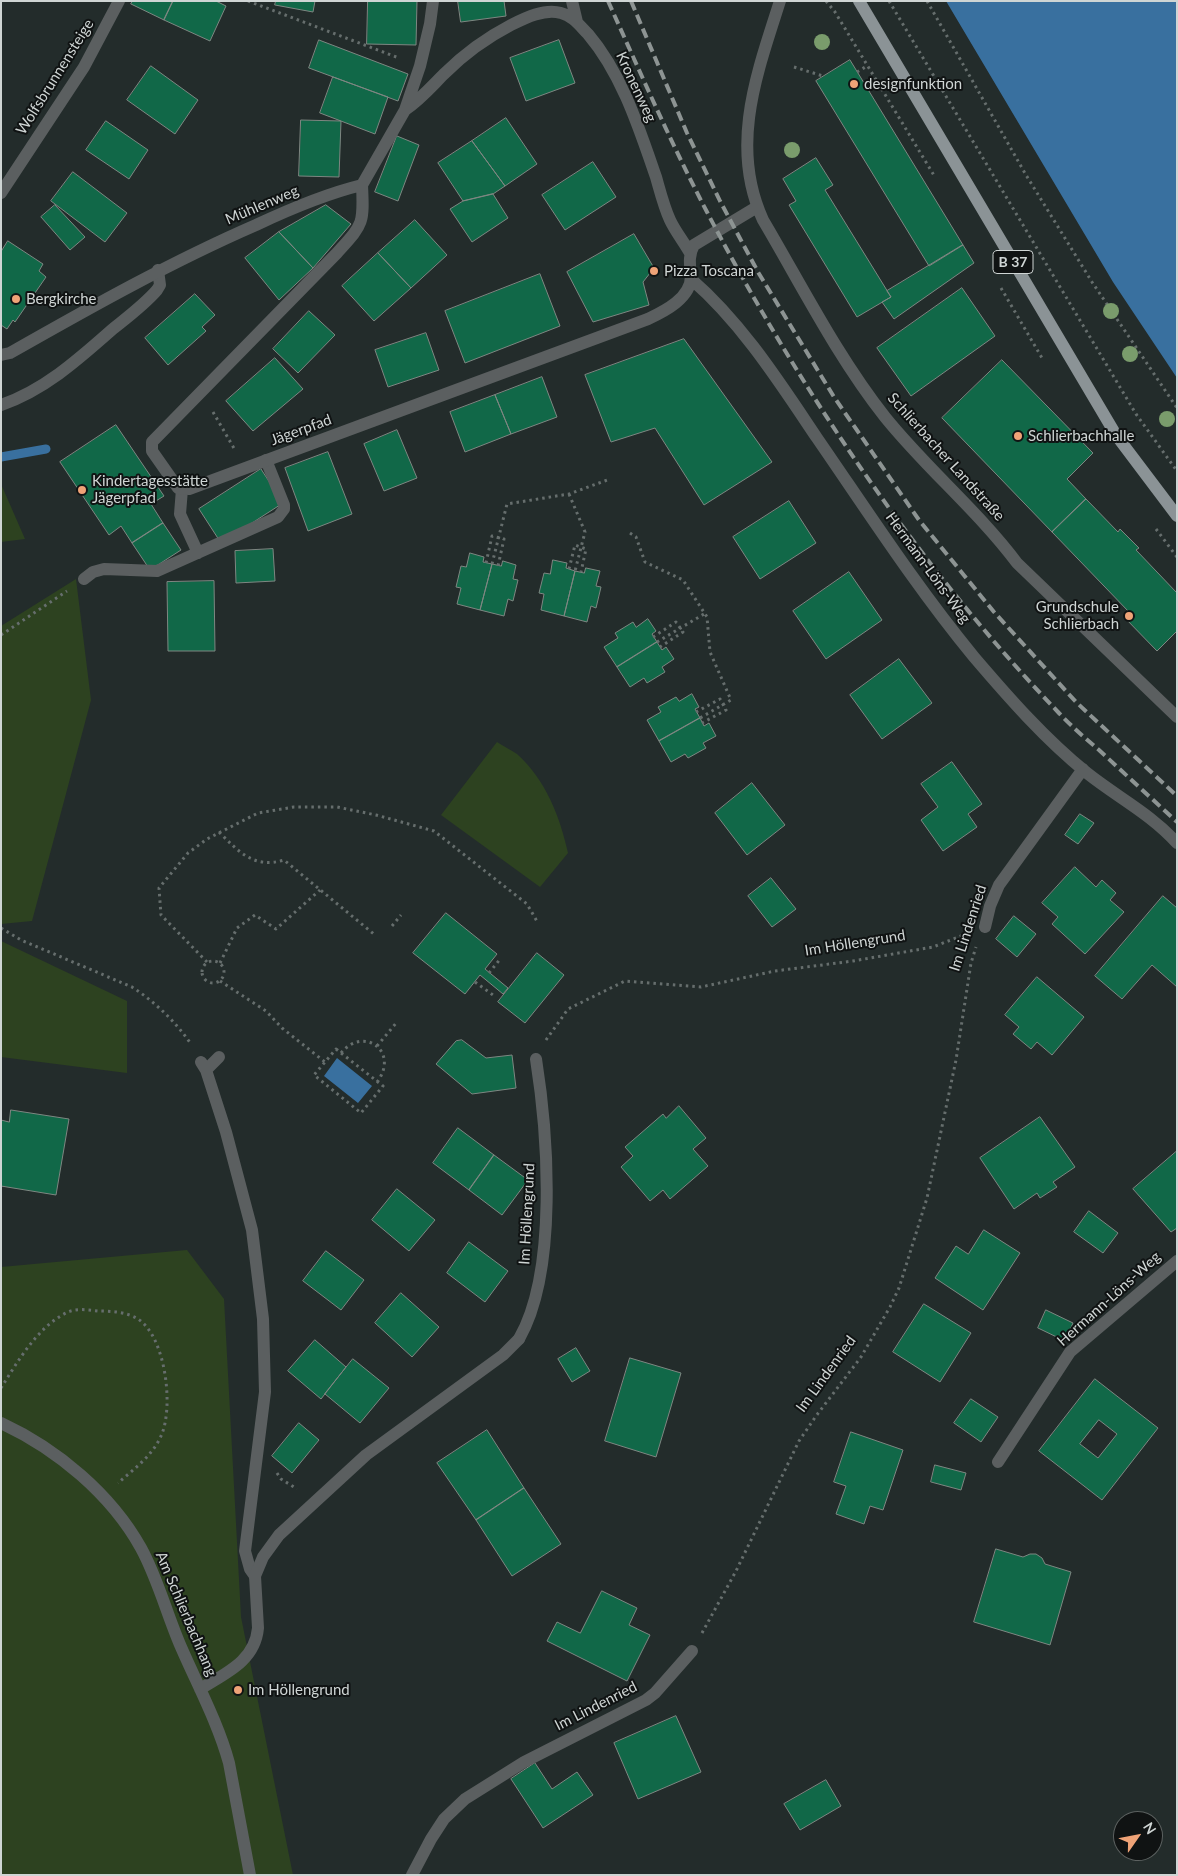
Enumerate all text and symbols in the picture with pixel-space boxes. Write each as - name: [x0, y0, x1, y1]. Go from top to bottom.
- street label: Wolfsbrunnensteige: [12, 16, 98, 138]
- street label: Kronenweg: [612, 49, 660, 125]
- place label: designfunktion: [864, 75, 962, 93]
- marker: designfunktion: [848, 78, 860, 90]
- street label: Mühlenweg: [223, 182, 301, 228]
- road number: B 37: [993, 250, 1033, 274]
- place label: Pizza Toscana: [664, 262, 754, 280]
- marker: Pizza Toscana: [648, 265, 660, 277]
- place label: Bergkirche: [26, 290, 96, 308]
- marker: Bergkirche: [10, 293, 22, 305]
- street label: Schlierbacher Landstraße: [884, 389, 1008, 525]
- street label: Jägerpfad: [268, 411, 334, 449]
- place label: Schlierbachhalle: [1028, 427, 1134, 445]
- marker: Schlierbachhalle: [1012, 430, 1024, 442]
- place label: Kindertagesstätte Jägerpfad: [92, 472, 208, 507]
- marker: Kindertagesstätte Jägerpfad: [76, 484, 88, 496]
- street label: Hermann-Löns-Weg: [882, 509, 974, 627]
- place label: Grundschule Schlierbach: [1036, 598, 1119, 633]
- marker: Grundschule Schlierbach: [1123, 610, 1135, 622]
- street label: Im Lindenried: [946, 882, 990, 974]
- street label: Im Höllengrund: [803, 926, 907, 960]
- street label: Im Höllengrund: [515, 1163, 539, 1265]
- street label: Hermann-Löns-Weg: [1054, 1248, 1164, 1350]
- street label: Im Lindenried: [792, 1332, 860, 1416]
- street label: Am Schlierbachhang: [152, 1549, 220, 1679]
- street label: Im Lindenried: [552, 1678, 640, 1734]
- place label: Im Höllengrund: [248, 1681, 350, 1699]
- marker: Im Höllengrund: [232, 1684, 244, 1696]
- north arrow: [1113, 1811, 1163, 1861]
- text: N: [1140, 1819, 1160, 1837]

